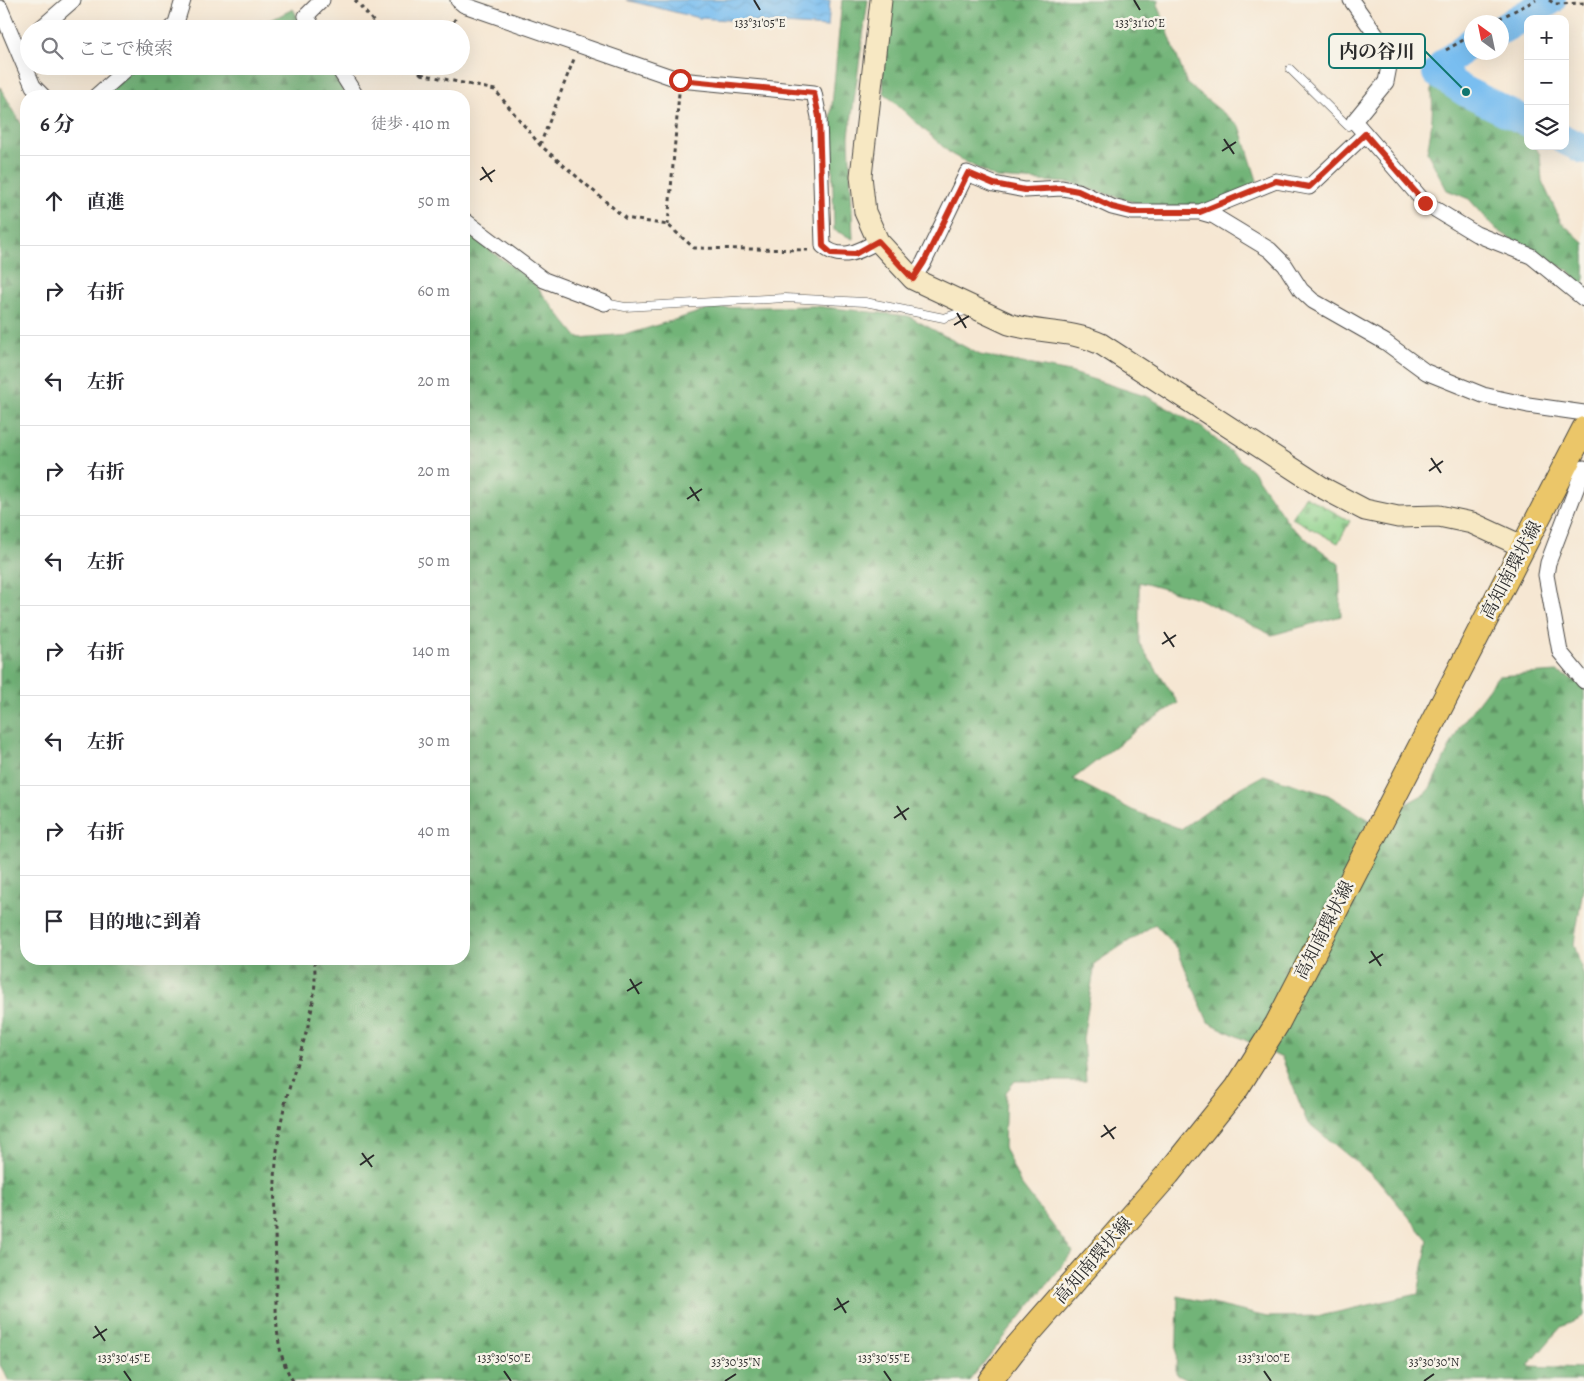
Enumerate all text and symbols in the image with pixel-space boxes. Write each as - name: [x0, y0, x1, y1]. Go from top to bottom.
- text: 133°31'05"E: [734, 15, 786, 31]
- text: 133°31'10"E: [1115, 15, 1165, 31]
- north arrow: [1464, 15, 1509, 60]
- map controls: [1524, 15, 1569, 150]
- button: +: [1524, 15, 1569, 60]
- search box: [20, 20, 470, 75]
- icon: search: [38, 34, 66, 62]
- callout: 内の谷川: [1329, 34, 1425, 68]
- text: ここで検索: [78, 36, 173, 62]
- text: 内の谷川: [1339, 39, 1415, 65]
- button: −: [1524, 60, 1569, 105]
- route start: [669, 69, 692, 92]
- button: layers: [1524, 105, 1569, 150]
- text: 6 分: [40, 110, 74, 138]
- text: 徒歩 · 410 m: [371, 113, 450, 135]
- icon: ahead: [40, 187, 68, 215]
- text: 直進: [87, 189, 125, 215]
- text: 50 m: [418, 190, 450, 212]
- route end: [1414, 192, 1437, 215]
- icon: right: [40, 277, 68, 305]
- text: 右折: [87, 279, 125, 305]
- text: 60 m: [418, 280, 450, 302]
- icon: left: [40, 367, 68, 395]
- text: 左折: [87, 369, 125, 395]
- text: 20 m: [417, 370, 450, 392]
- icon: right: [40, 457, 68, 485]
- text: 右折: [87, 459, 125, 485]
- text: 20 m: [417, 460, 450, 482]
- street label: 高知南環状線: [1475, 517, 1547, 623]
- icon: left: [40, 547, 68, 575]
- text: 左折: [87, 549, 125, 575]
- text: 50 m: [418, 550, 450, 572]
- icon: right: [40, 637, 68, 665]
- text: 右折: [87, 639, 125, 665]
- text: 140 m: [412, 640, 450, 662]
- icon: left: [40, 727, 68, 755]
- text: 左折: [87, 729, 125, 755]
- text: 30 m: [418, 730, 450, 752]
- icon: right: [40, 817, 68, 845]
- text: 右折: [87, 819, 125, 845]
- text: 40 m: [418, 820, 450, 842]
- street label: 高知南環状線: [1289, 876, 1359, 984]
- icon: arrive: [40, 907, 68, 935]
- text: 目的地に到着: [87, 909, 201, 935]
- street label: 高知南環状線: [1049, 1211, 1137, 1309]
- text: 133°30'45"E: [98, 1350, 150, 1366]
- text: 133°30'50"E: [477, 1350, 531, 1366]
- text: 133°30'55"E: [858, 1350, 910, 1366]
- text: 133°31'00"E: [1238, 1350, 1290, 1366]
- text: 33°30'35"N: [711, 1354, 761, 1370]
- text: 33°30'30"N: [1409, 1354, 1460, 1370]

